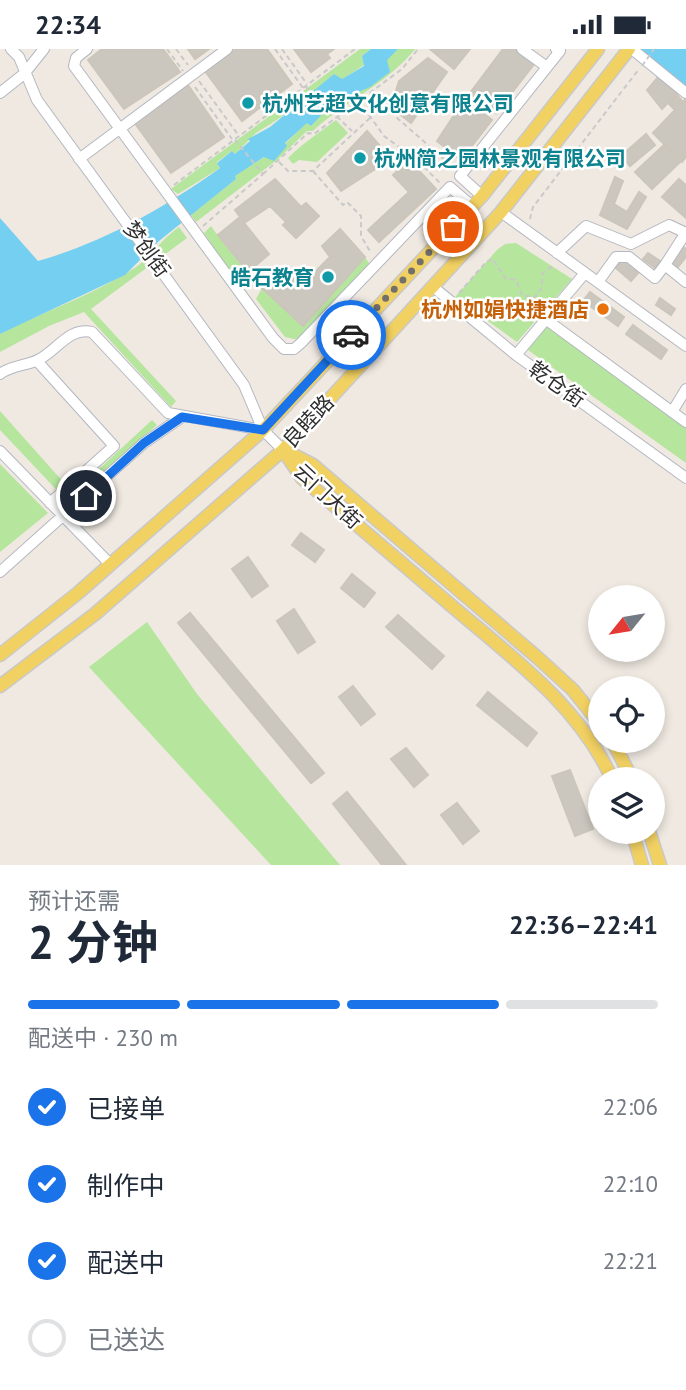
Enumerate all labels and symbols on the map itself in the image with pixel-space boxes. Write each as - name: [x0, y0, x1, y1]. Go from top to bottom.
- place label: 杭州艺超文化创意有限公司: [262, 90, 514, 117]
- marker: 杭州艺超文化创意有限公司: [240, 95, 256, 111]
- place label: 杭州简之园林景观有限公司: [374, 145, 626, 172]
- marker: 杭州简之园林景观有限公司: [352, 150, 368, 166]
- pin: [423, 197, 483, 257]
- street label: 梦创街: [118, 216, 176, 282]
- place label: 皓石教育: [230, 264, 314, 291]
- marker: 皓石教育: [320, 269, 336, 285]
- place label: 杭州如娟快捷酒店: [421, 296, 589, 323]
- courier: [316, 300, 386, 370]
- marker: 杭州如娟快捷酒店: [595, 301, 611, 317]
- street label: 乾仓街: [523, 355, 591, 413]
- street label: 良睦路: [277, 389, 339, 453]
- street label: 云门大街: [288, 457, 368, 535]
- pin: [56, 466, 116, 526]
- north arrow: [588, 585, 665, 661]

